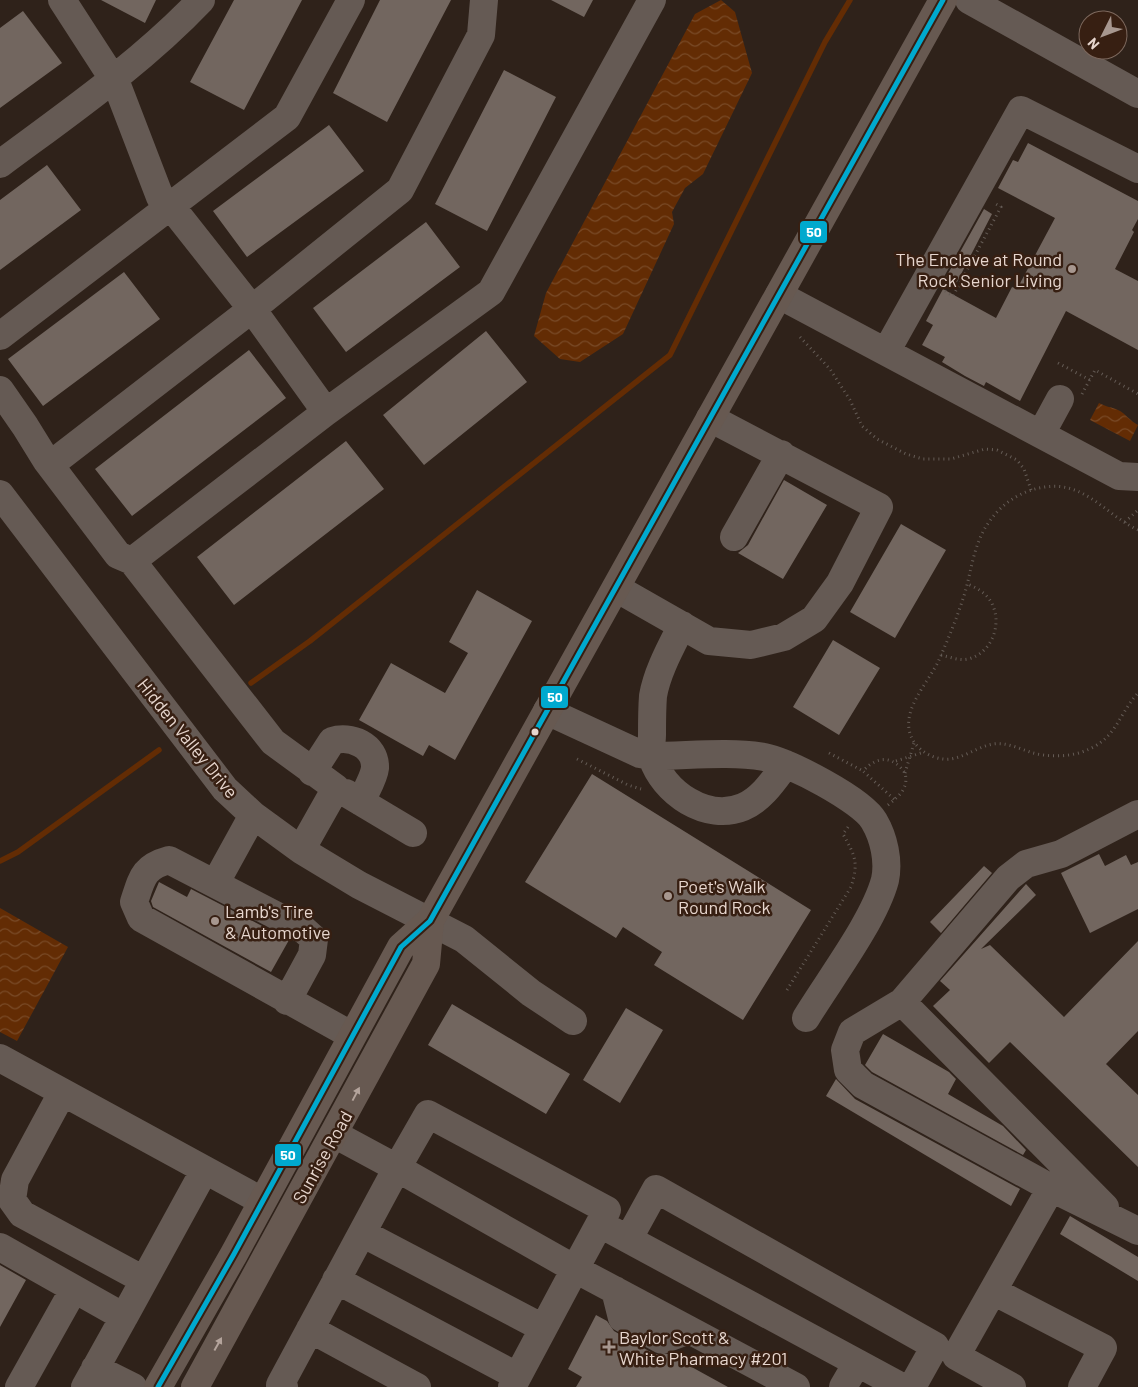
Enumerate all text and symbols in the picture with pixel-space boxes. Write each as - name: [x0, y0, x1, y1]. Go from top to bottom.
- north arrow: [1078, 10, 1128, 60]
- text: N: [1084, 35, 1102, 53]
- line badge: 50: [799, 220, 828, 244]
- text: 50: [806, 223, 822, 240]
- place label: The Enclave at Round Rock Senior Living: [895, 248, 1062, 291]
- marker: The Enclave at Round Rock Senior Living: [1066, 263, 1078, 275]
- street label: Hidden Valley Drive: [133, 674, 243, 802]
- line badge: 50: [540, 685, 569, 709]
- text: 50: [547, 688, 563, 705]
- unlabelled marker: [530, 727, 540, 737]
- place label: Poet's Walk Round Rock: [678, 875, 771, 918]
- marker: Poet's Walk Round Rock: [662, 890, 674, 902]
- place label: Lamb's Tire & Automotive: [225, 900, 331, 943]
- marker: Lamb's Tire & Automotive: [209, 915, 221, 927]
- one-way arrow: [352, 1087, 360, 1101]
- street label: Sunrise Road: [287, 1107, 357, 1207]
- line badge: 50: [274, 1143, 302, 1167]
- text: 50: [280, 1146, 296, 1163]
- place label: Baylor Scott & White Pharmacy #201: [619, 1326, 787, 1369]
- one-way arrow: [214, 1337, 222, 1352]
- marker: Baylor Scott & White Pharmacy #201: [603, 1341, 615, 1353]

